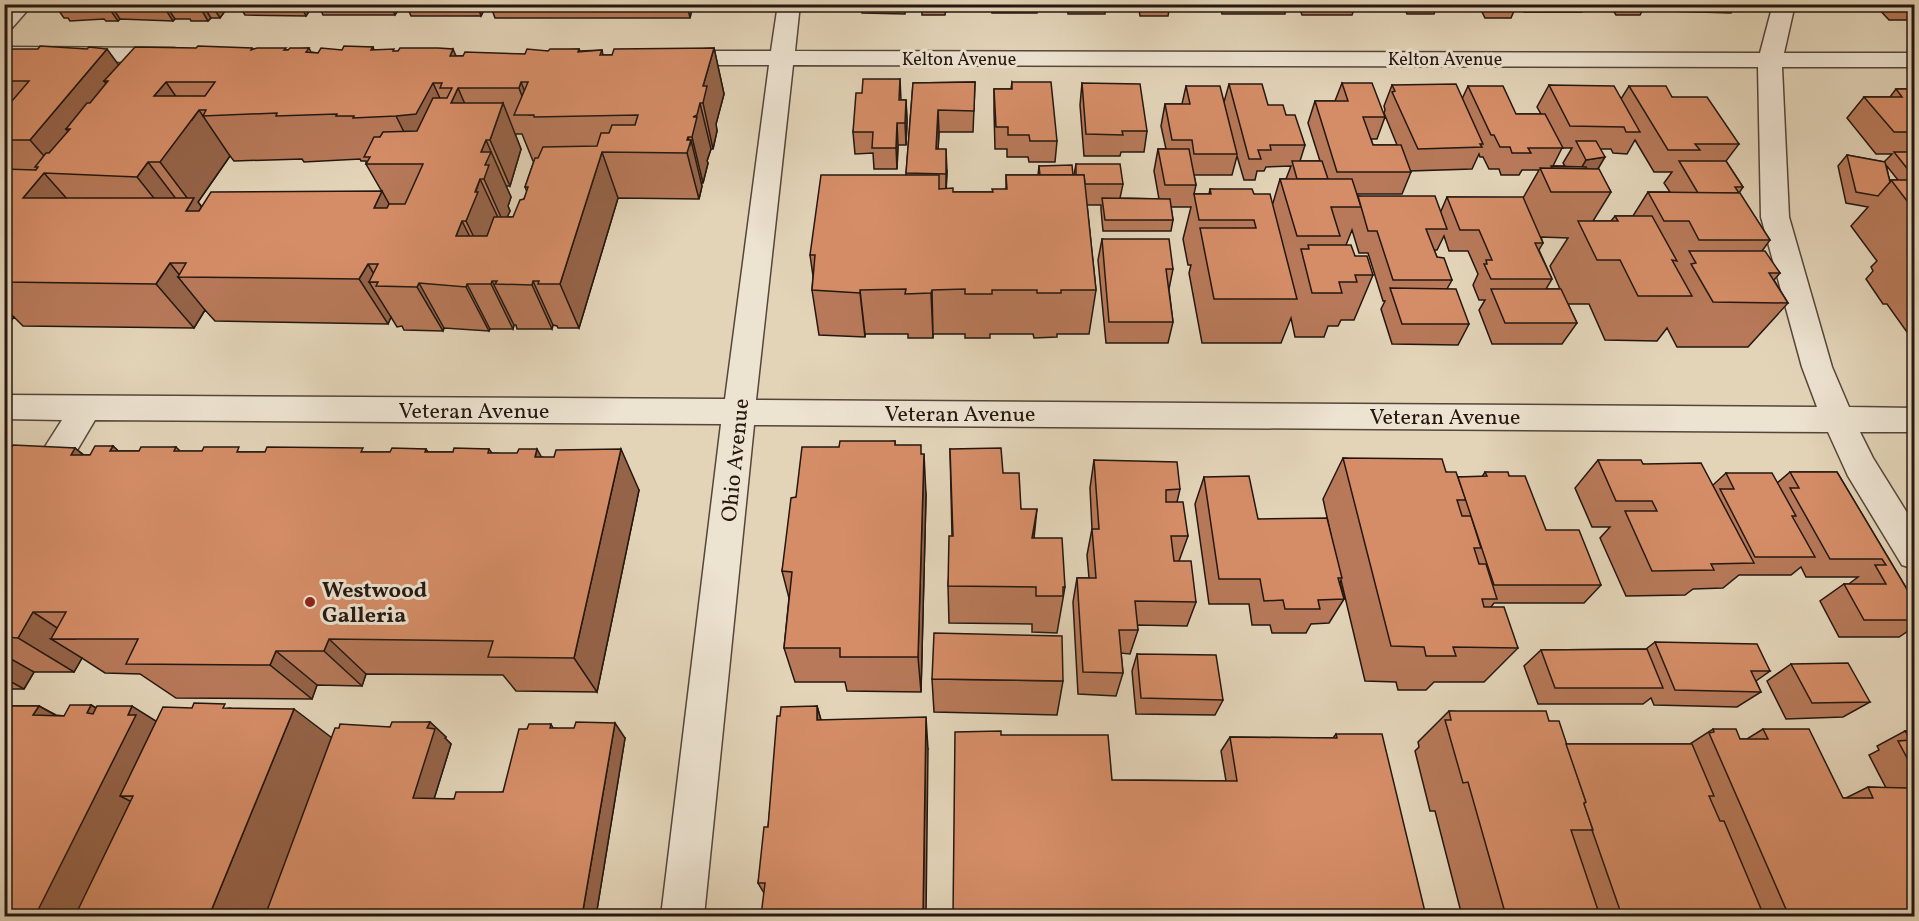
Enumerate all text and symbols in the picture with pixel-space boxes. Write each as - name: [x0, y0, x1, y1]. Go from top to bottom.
- street label: Kelton Avenue: [902, 48, 1016, 73]
- street label: Kelton Avenue: [1388, 48, 1502, 73]
- street label: Veteran Avenue: [398, 397, 550, 428]
- street label: Ohio Avenue: [715, 397, 758, 523]
- street label: Veteran Avenue: [884, 400, 1036, 431]
- street label: Veteran Avenue: [1369, 403, 1521, 434]
- place label: Westwood Galleria: [322, 576, 427, 632]
- marker: Westwood Galleria: [303, 595, 317, 609]

